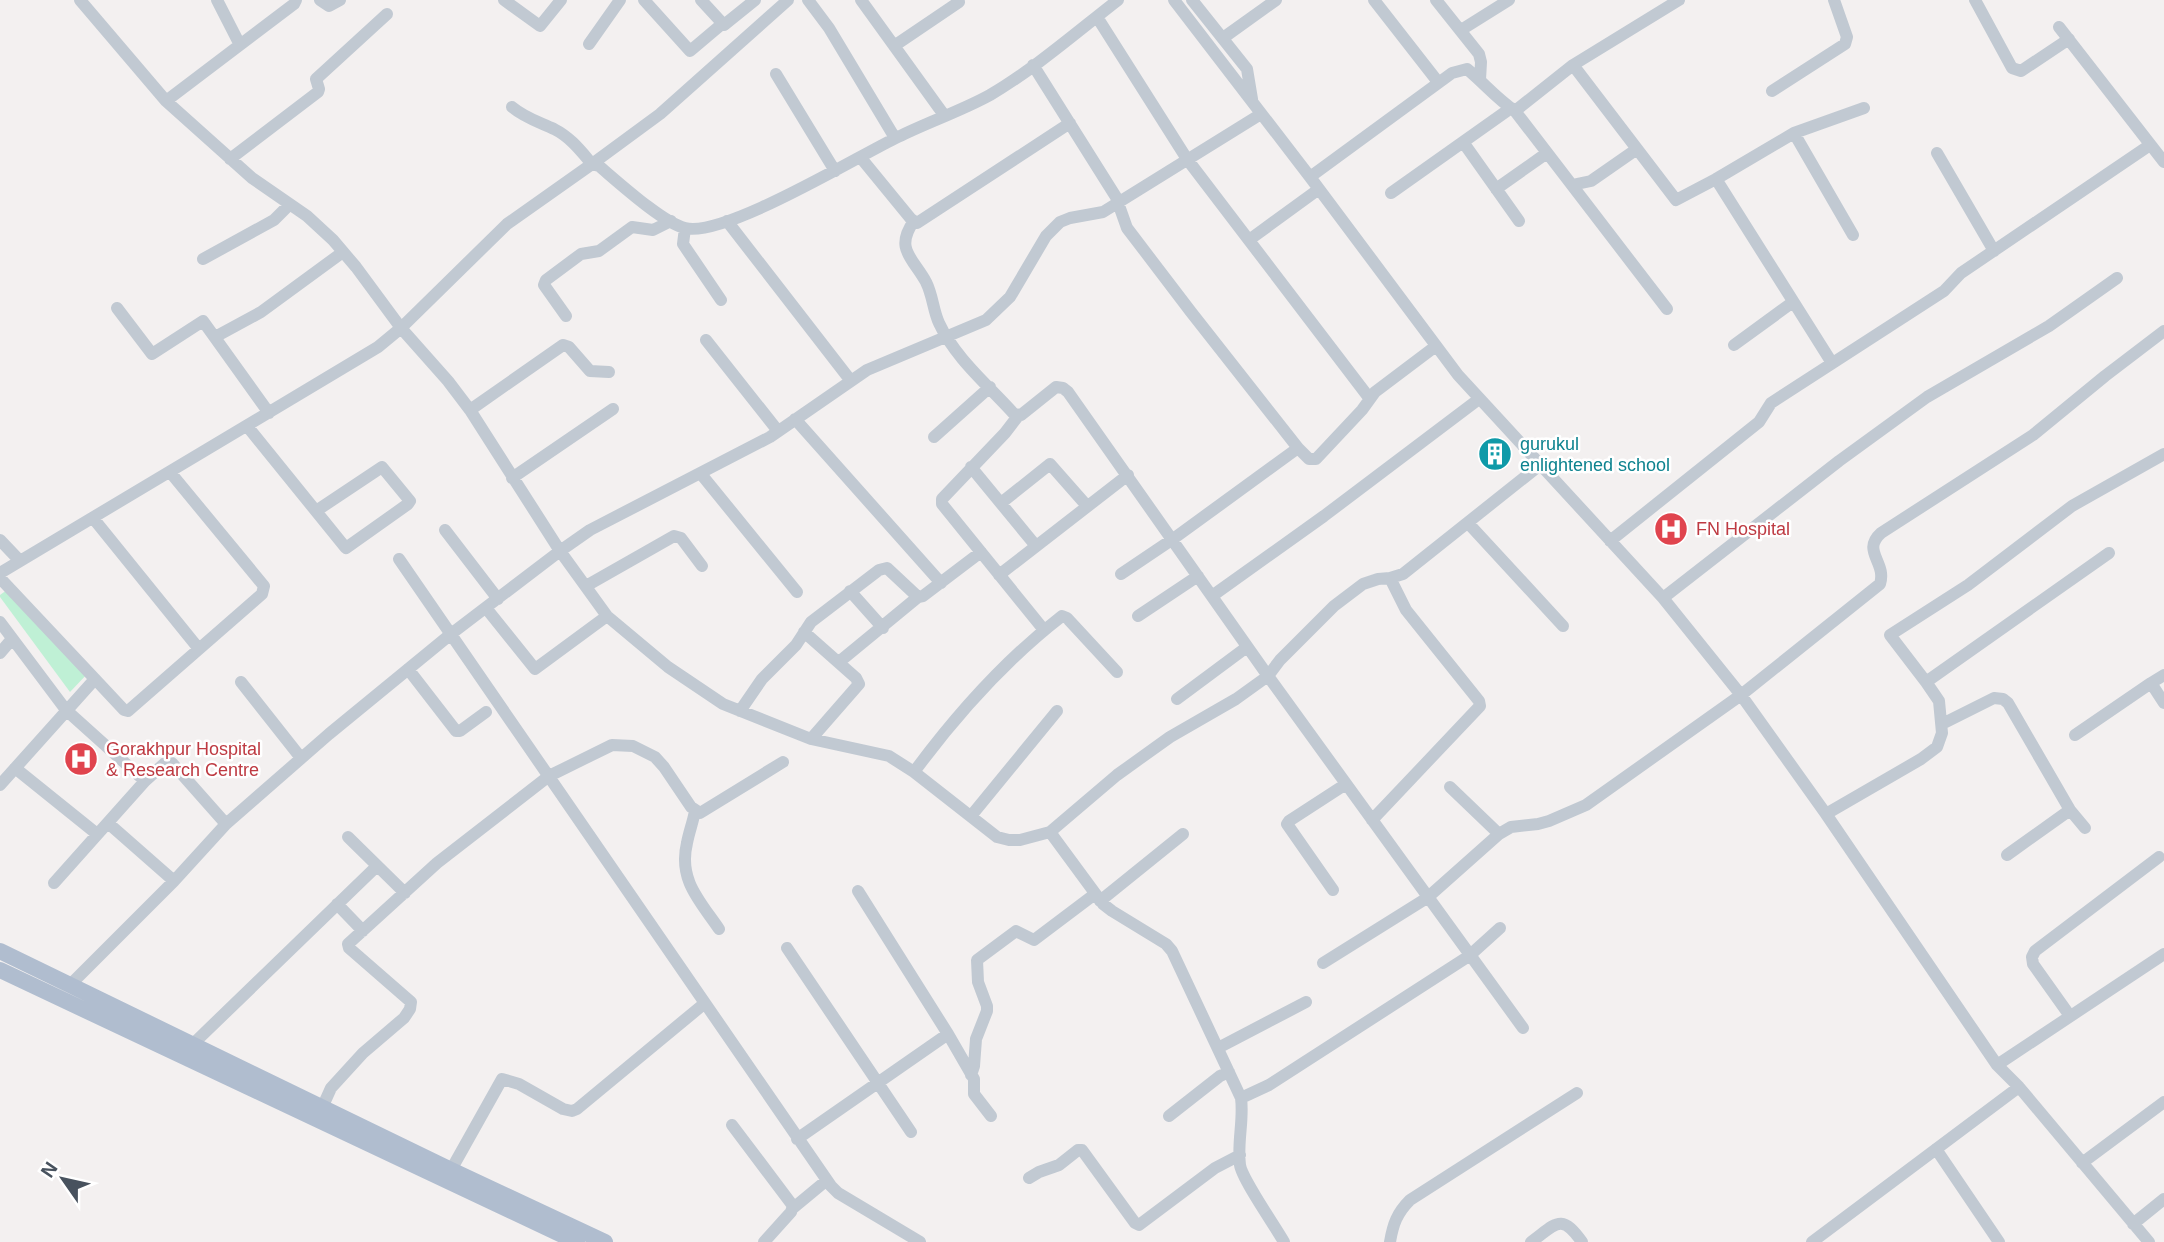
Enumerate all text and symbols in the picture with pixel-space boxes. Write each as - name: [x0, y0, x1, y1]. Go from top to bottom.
- place label: gurukul enlightened school: [1520, 434, 1670, 475]
- building icon: gurukul enlightened school: [1476, 435, 1514, 473]
- hospital icon: FN Hospital: [1652, 510, 1690, 548]
- place label: FN Hospital: [1696, 519, 1790, 539]
- place label: Gorakhpur Hospital & Research Centre: [106, 739, 261, 780]
- hospital icon: Gorakhpur Hospital & Research Centre: [62, 740, 100, 778]
- north arrow: [28, 1144, 98, 1214]
- text: N: [37, 1158, 62, 1181]

